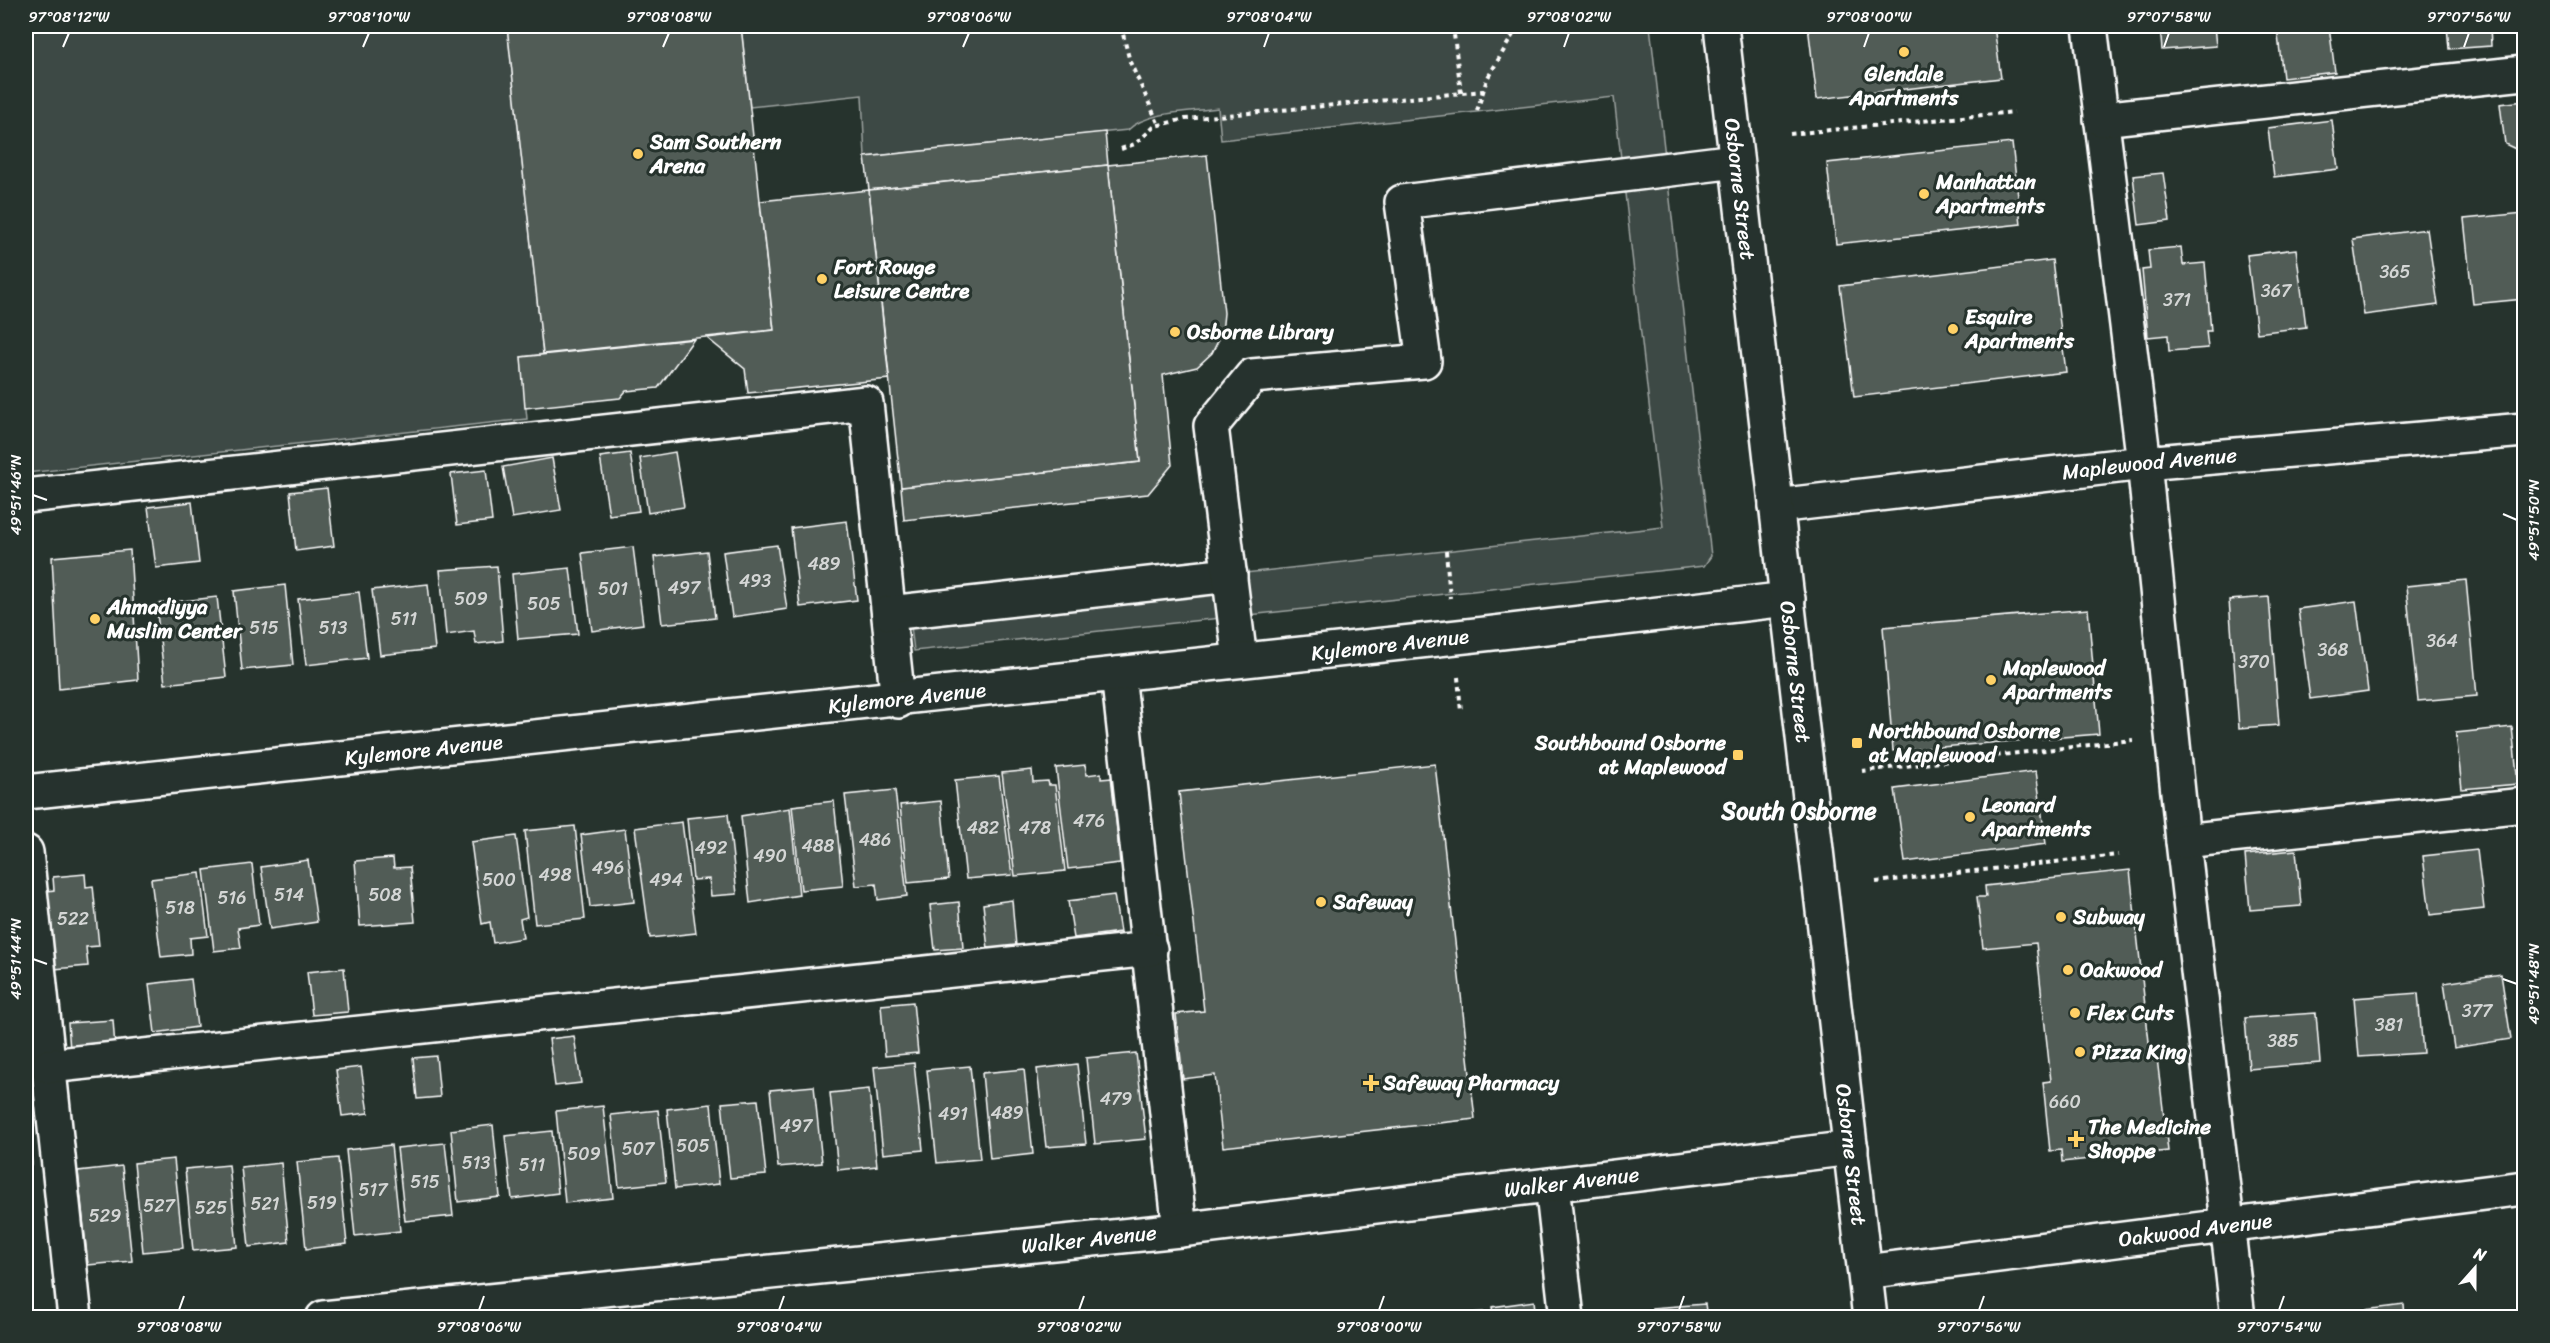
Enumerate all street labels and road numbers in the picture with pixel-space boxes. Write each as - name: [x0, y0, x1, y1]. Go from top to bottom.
- street label: Osborne Street: [1713, 116, 1767, 262]
- street label: Maplewood Avenue: [2060, 436, 2239, 491]
- street label: Osborne Street: [1768, 599, 1823, 745]
- street label: Kylemore Avenue: [1309, 617, 1471, 673]
- street label: Kylemore Avenue: [826, 671, 988, 726]
- street label: Kylemore Avenue: [343, 723, 505, 777]
- street label: Osborne Street: [1824, 1082, 1878, 1227]
- street label: Walker Avenue: [1502, 1155, 1642, 1209]
- street label: Oakwood Avenue: [2116, 1201, 2274, 1259]
- street label: Walker Avenue: [1019, 1213, 1159, 1265]

